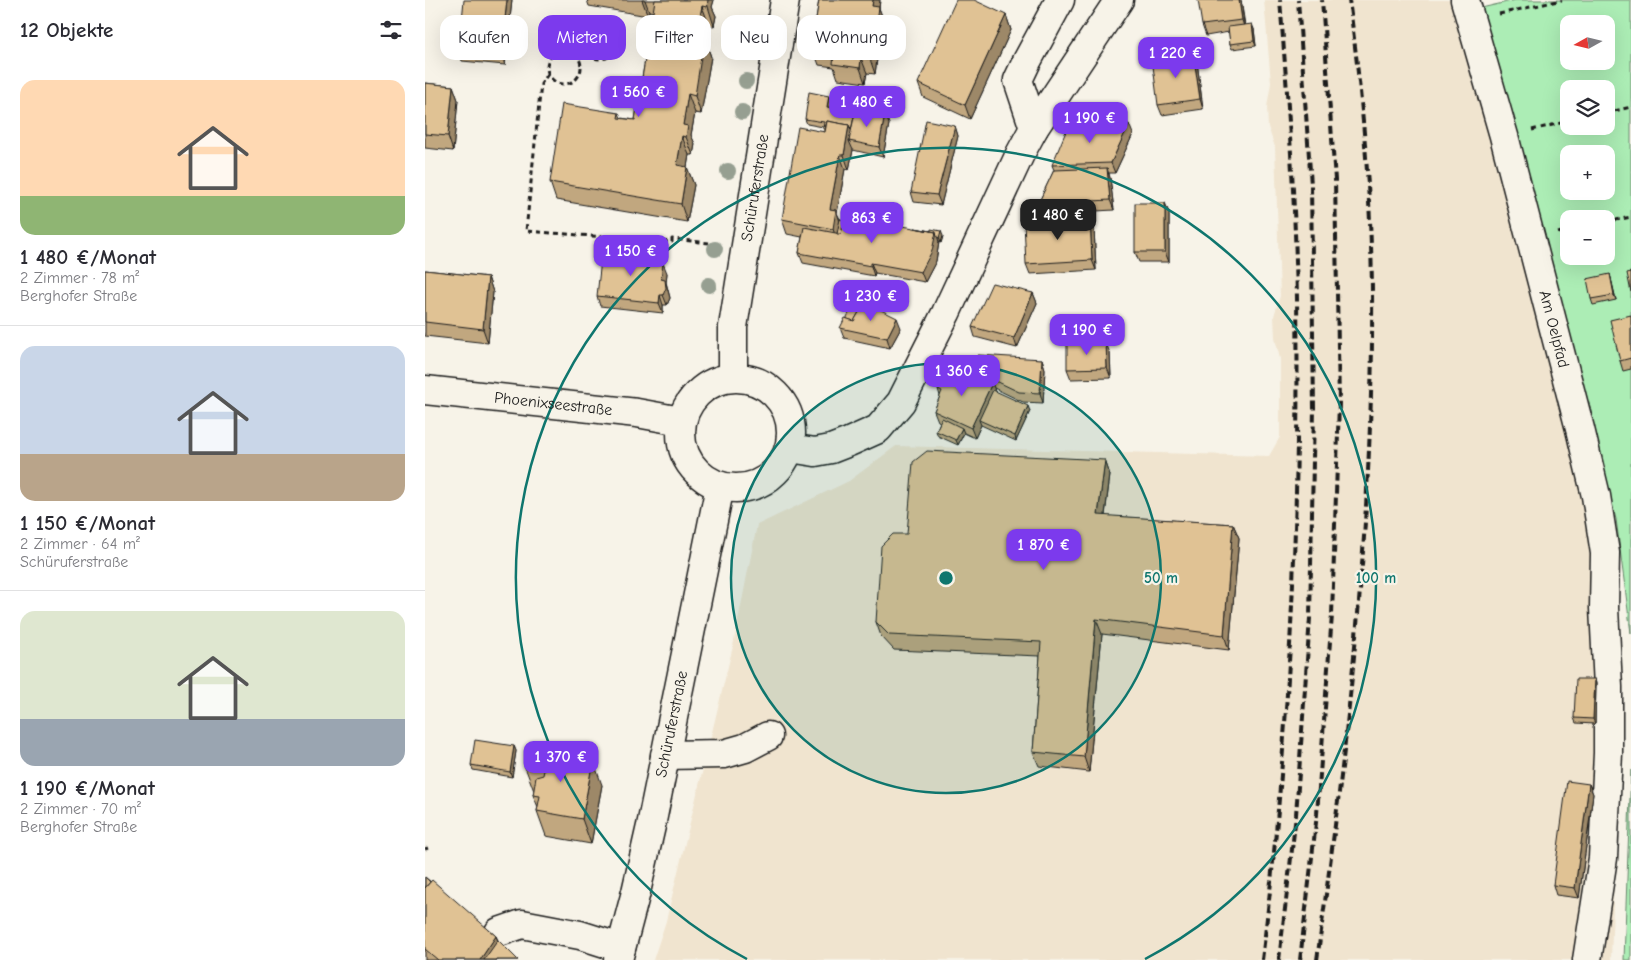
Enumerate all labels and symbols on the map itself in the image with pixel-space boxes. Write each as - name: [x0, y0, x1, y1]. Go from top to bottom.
- north arrow: [1560, 15, 1615, 70]
- pin: 1 220 €: [1130, 36, 1222, 79]
- pin: 1 560 €: [593, 76, 685, 118]
- pin: 1 480 €: [821, 86, 913, 128]
- pin: 1 190 €: [1044, 102, 1136, 144]
- street label: Schüruferstraße: [738, 133, 773, 243]
- pin: 1 480 €: [1012, 198, 1104, 241]
- pin: 863 €: [837, 202, 907, 244]
- pin: 1 150 €: [585, 234, 677, 277]
- pin: 1 230 €: [825, 280, 917, 322]
- street label: Am Oelpfad: [1535, 289, 1573, 370]
- pin: 1 190 €: [1041, 314, 1133, 356]
- pin: 1 360 €: [916, 354, 1008, 397]
- street label: Phoenixseestraße: [493, 389, 613, 419]
- pin: 1 870 €: [998, 528, 1090, 571]
- centre of rings: [937, 569, 955, 587]
- text: 50 m: [1144, 569, 1178, 587]
- text: 100 m: [1356, 569, 1396, 587]
- street label: Schüruferstraße: [652, 669, 691, 779]
- pin: 1 370 €: [515, 740, 607, 783]

